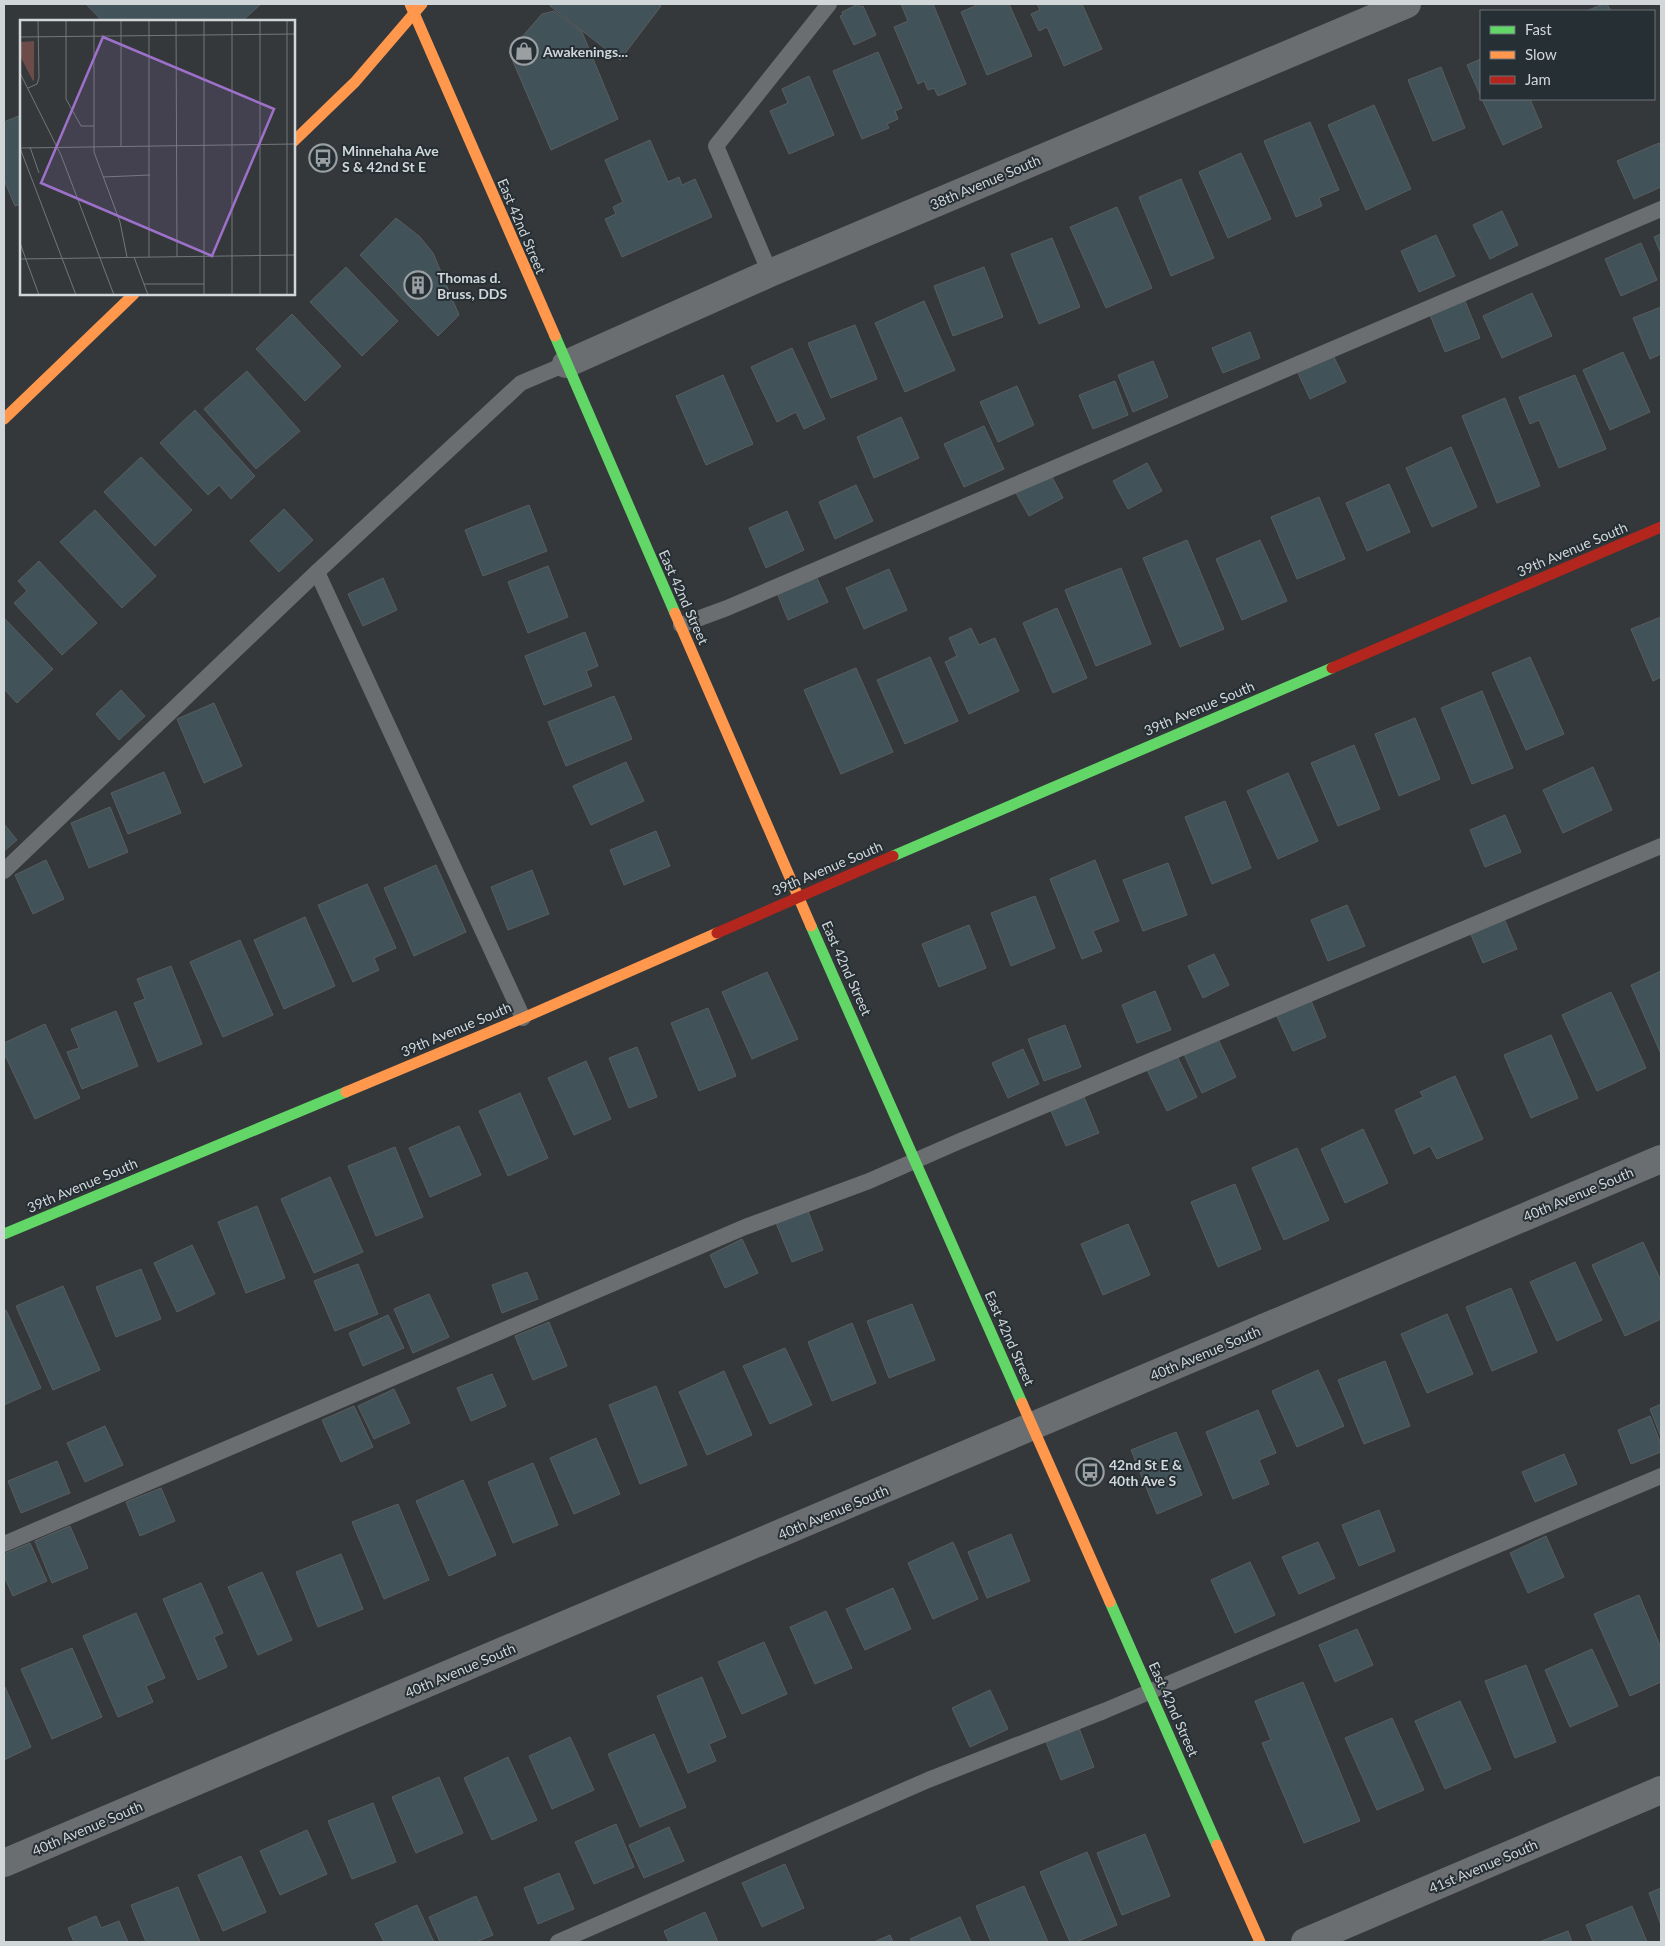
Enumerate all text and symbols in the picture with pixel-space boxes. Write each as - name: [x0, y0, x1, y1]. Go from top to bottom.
- legend: [1480, 10, 1655, 100]
- inset map: [20, 20, 295, 295]
- text: Fast: [1525, 20, 1552, 38]
- shop icon: Awakenings...: [509, 36, 539, 66]
- place label: Awakenings...: [542, 43, 628, 60]
- text: Slow: [1525, 45, 1557, 63]
- text: Jam: [1525, 70, 1551, 88]
- place label: Minnehaha Ave S & 42nd St E: [342, 142, 439, 175]
- bus stop icon: Minnehaha Ave S & 42nd St E: [308, 143, 338, 173]
- street label: 38th Avenue South: [927, 151, 1043, 213]
- street label: East 42nd Street: [494, 176, 550, 276]
- place label: Thomas d. Bruss, DDS: [437, 269, 507, 302]
- building icon: Thomas d. Bruss, DDS: [403, 270, 433, 300]
- street label: 39th Avenue South: [1514, 518, 1630, 580]
- street label: East 42nd Street: [655, 547, 713, 647]
- street label: 39th Avenue South: [1141, 677, 1257, 739]
- street label: 39th Avenue South: [769, 837, 885, 899]
- street label: East 42nd Street: [818, 918, 876, 1018]
- street label: 39th Avenue South: [398, 998, 514, 1060]
- street label: 39th Avenue South: [24, 1154, 140, 1216]
- street label: 40th Avenue South: [1520, 1163, 1636, 1225]
- street label: East 42nd Street: [981, 1288, 1039, 1388]
- street label: 40th Avenue South: [1147, 1322, 1263, 1384]
- place label: 42nd St E & 40th Ave S: [1109, 1456, 1183, 1489]
- bus stop icon: 42nd St E & 40th Ave S: [1075, 1457, 1105, 1487]
- street label: 40th Avenue South: [775, 1481, 891, 1543]
- street label: 40th Avenue South: [402, 1639, 518, 1701]
- street label: East 42nd Street: [1145, 1659, 1203, 1759]
- street label: 40th Avenue South: [29, 1797, 145, 1859]
- street label: 41st Avenue South: [1426, 1835, 1540, 1897]

